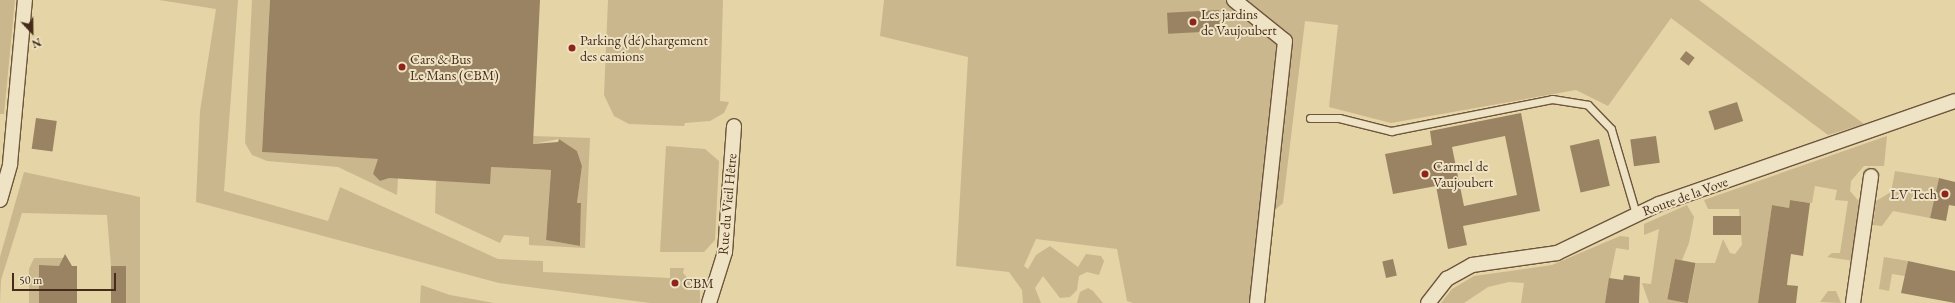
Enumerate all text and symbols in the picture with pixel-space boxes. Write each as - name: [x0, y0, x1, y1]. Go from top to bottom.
- place label: Les jardins de Vaujoubert: [1201, 6, 1277, 38]
- north arrow: [12, 12, 52, 52]
- marker: Les jardins de Vaujoubert: [1188, 17, 1198, 27]
- place label: Parking (dé)chargement des camions: [580, 32, 708, 64]
- text: N: [30, 35, 43, 51]
- marker: Parking (dé)chargement des camions: [567, 43, 577, 53]
- place label: Cars & Bus Le Mans (CBM): [410, 51, 499, 84]
- marker: Cars & Bus Le Mans (CBM): [397, 62, 407, 72]
- street label: Rue du Vieil Hêtre: [714, 153, 740, 255]
- place label: Carmel de Vaujoubert: [1433, 158, 1493, 190]
- marker: Carmel de Vaujoubert: [1420, 169, 1430, 179]
- street label: Route de la Vove: [1640, 173, 1730, 219]
- place label: LV Tech: [1890, 186, 1937, 202]
- marker: LV Tech: [1940, 189, 1950, 199]
- scale bar: [14, 265, 118, 291]
- text: 50 m: [19, 272, 42, 288]
- place label: CBM: [683, 275, 714, 291]
- marker: CBM: [670, 278, 680, 288]

